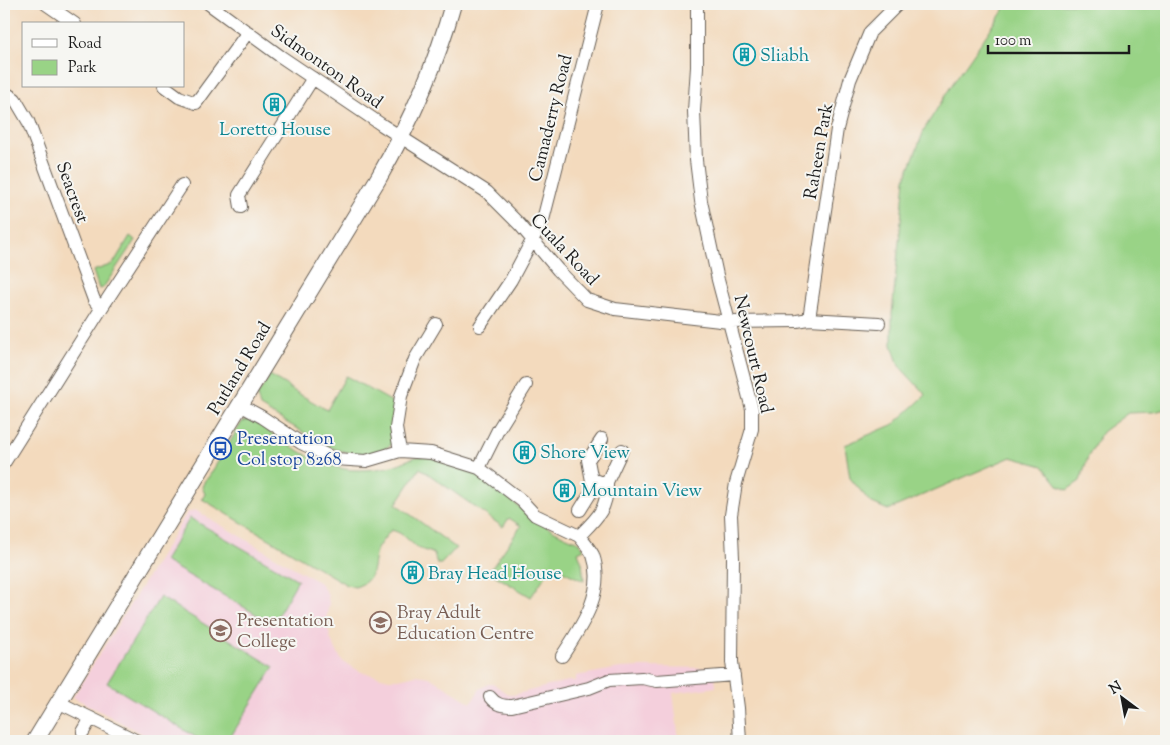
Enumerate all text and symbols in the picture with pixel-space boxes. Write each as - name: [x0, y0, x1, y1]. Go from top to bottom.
- street label: Sidmonton Road: [264, 19, 387, 116]
- legend: [22, 22, 185, 88]
- scale bar: [988, 22, 1129, 54]
- text: 100 m: [995, 31, 1032, 52]
- text: Road: [68, 34, 102, 55]
- building icon: Sliabh: [732, 43, 756, 67]
- place label: Sliabh: [760, 44, 810, 70]
- street label: Camaderry Road: [524, 52, 580, 185]
- text: Park: [68, 58, 97, 79]
- building icon: Loretto House: [263, 92, 287, 116]
- street label: Raheen Park: [799, 101, 841, 202]
- place label: Loretto House: [219, 118, 331, 144]
- street label: Seacrest: [48, 158, 94, 227]
- street label: Cuala Road: [523, 208, 604, 292]
- street label: Newcourt Road: [726, 293, 778, 416]
- street label: Putland Road: [203, 317, 279, 421]
- place label: Presentation Col stop 8268: [237, 427, 342, 474]
- bus stop icon: Presentation Col stop 8268: [209, 436, 233, 460]
- building icon: Shore View: [512, 440, 536, 464]
- place label: Shore View: [540, 441, 631, 467]
- building icon: Mountain View: [553, 478, 577, 502]
- place label: Mountain View: [581, 479, 703, 505]
- building icon: Bray Head House: [400, 561, 424, 585]
- place label: Bray Head House: [428, 562, 562, 588]
- place label: Bray Adult Education Centre: [397, 601, 534, 648]
- place label: Presentation College: [237, 609, 334, 656]
- school or university icon: Bray Adult Education Centre: [369, 610, 393, 634]
- school or university icon: Presentation College: [209, 618, 233, 642]
- north arrow: [1098, 672, 1148, 722]
- text: N: [1106, 677, 1126, 700]

